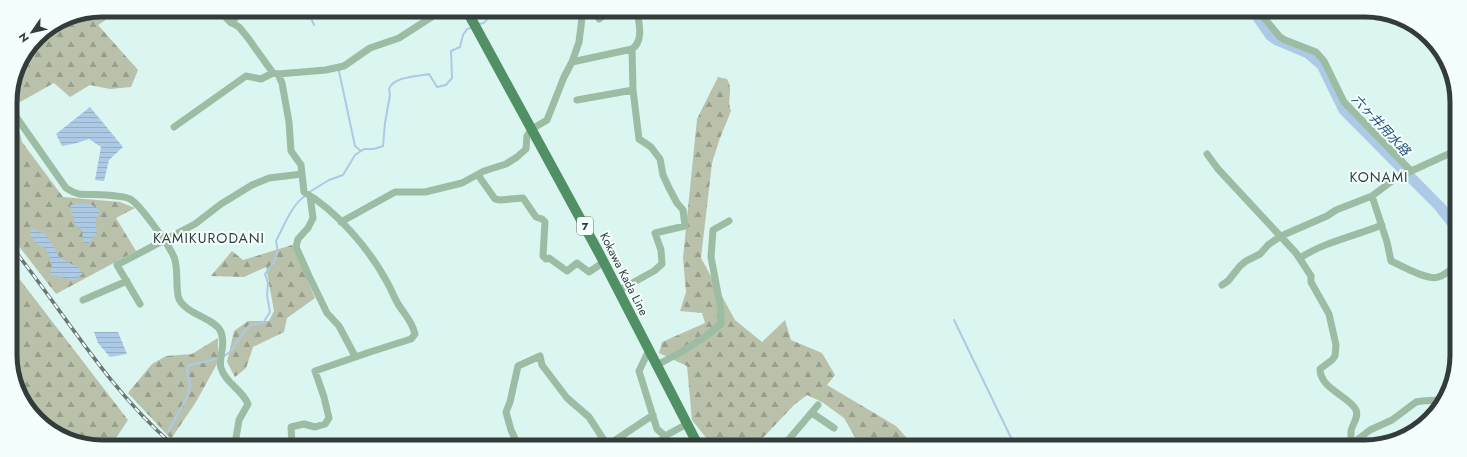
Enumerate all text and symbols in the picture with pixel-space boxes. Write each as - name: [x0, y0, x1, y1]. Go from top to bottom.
- north arrow: [12, 12, 52, 52]
- text: N: [15, 29, 33, 46]
- water label: 六ヶ井用水路: [1347, 90, 1415, 161]
- district label: KONAMI: [1349, 167, 1409, 187]
- road number: 7: [577, 217, 593, 235]
- district label: KAMIKURODANI: [153, 228, 265, 248]
- street label: Kokawa Kada Line: [595, 229, 653, 319]

